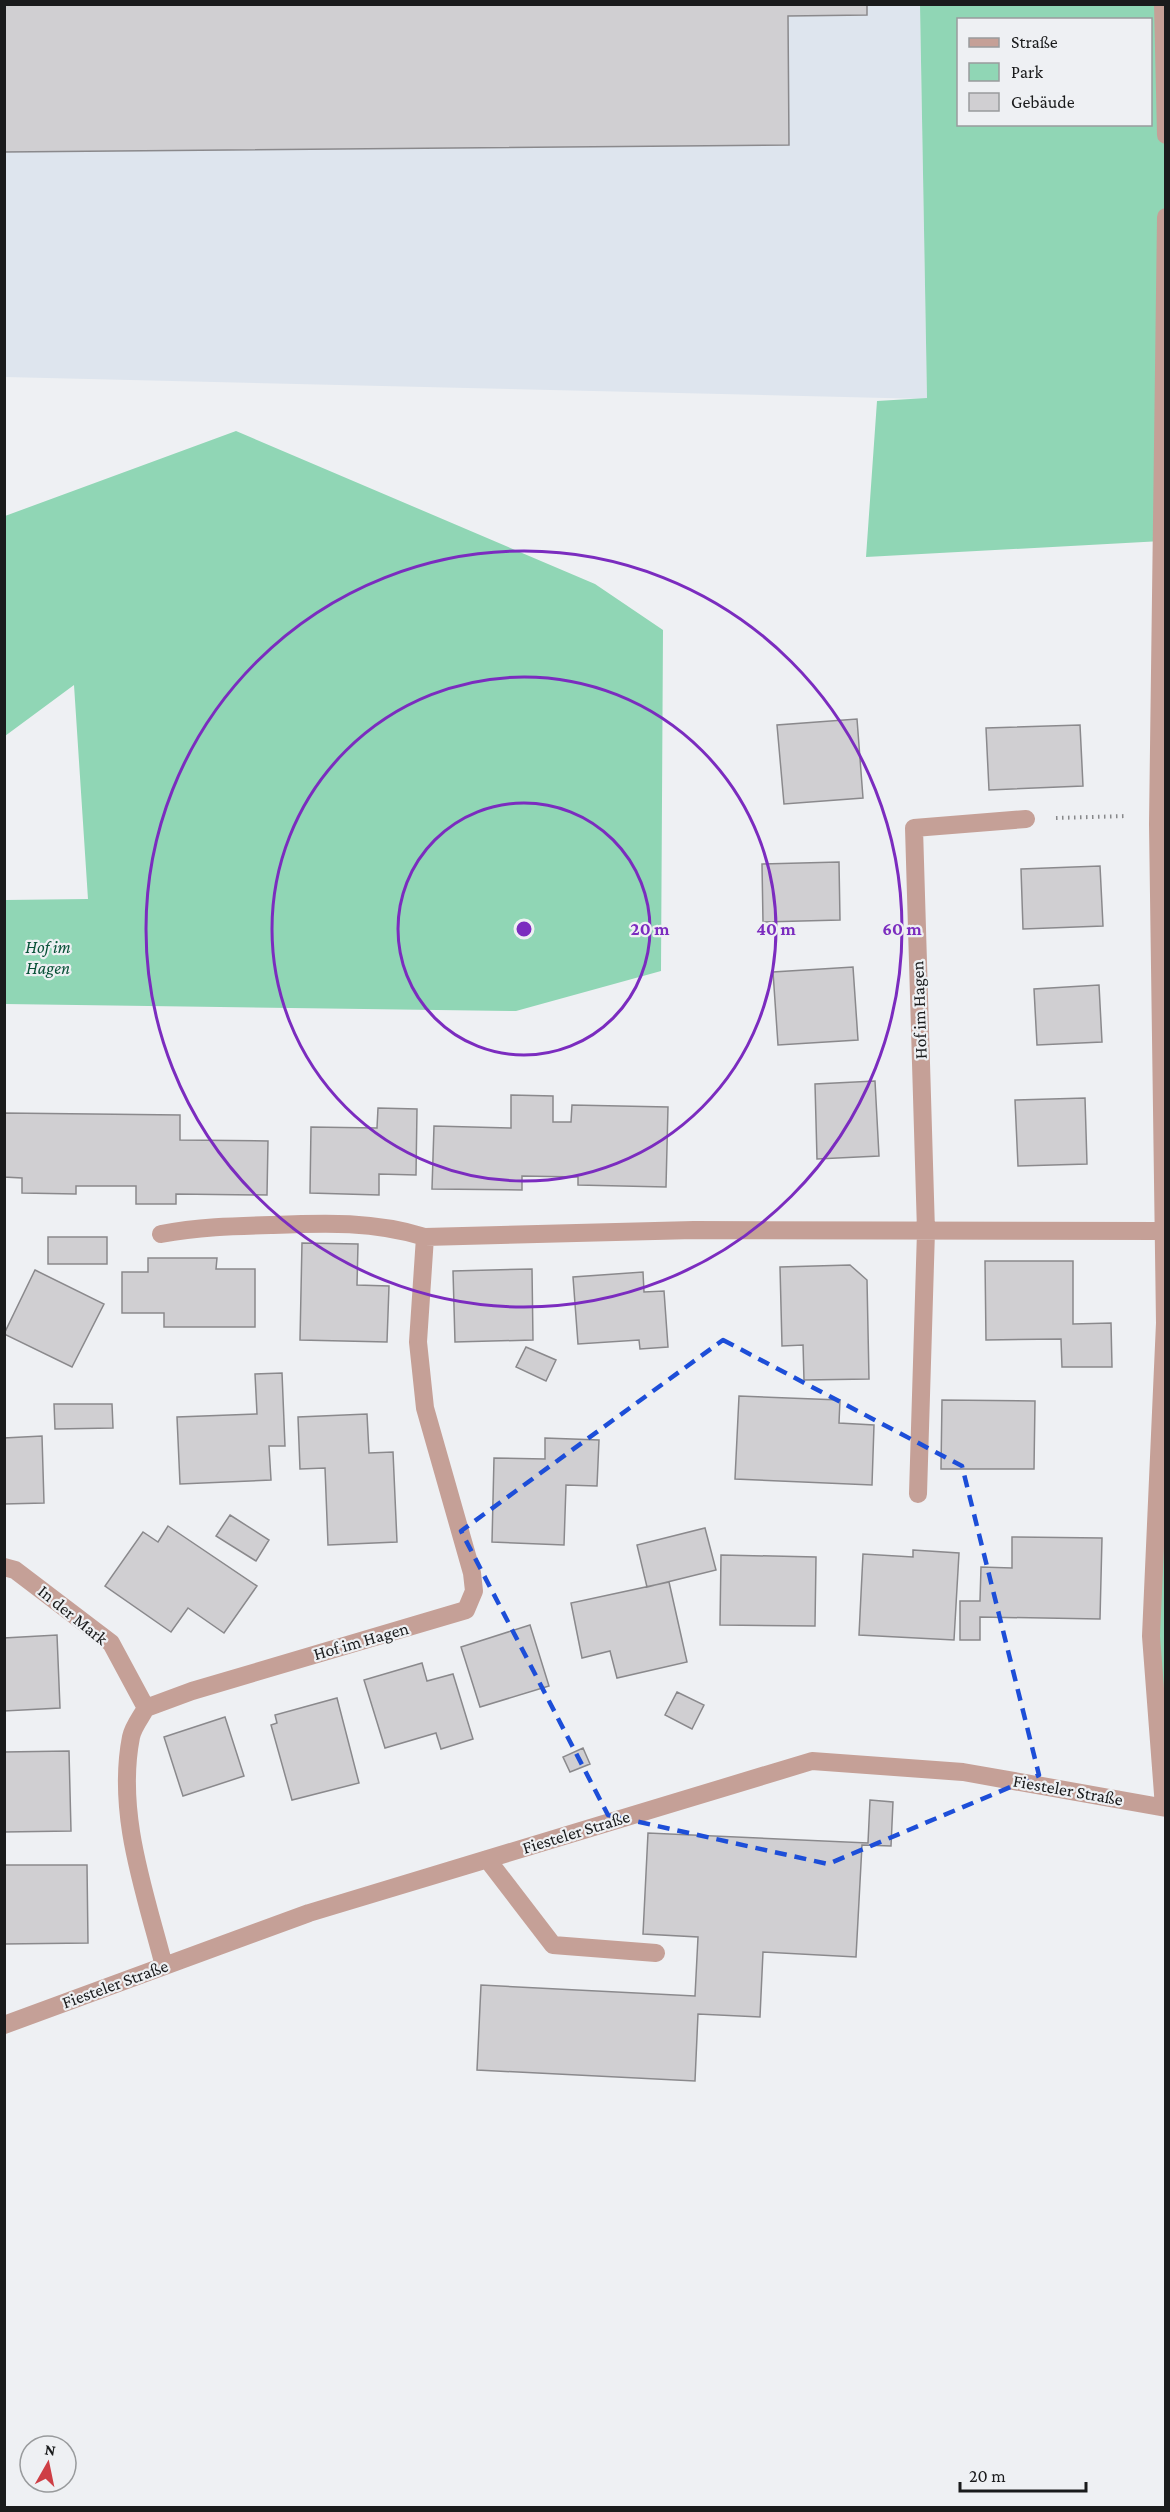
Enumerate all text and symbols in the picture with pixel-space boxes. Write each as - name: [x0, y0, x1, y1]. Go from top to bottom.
- legend: [957, 18, 1152, 126]
- text: Straße: [1011, 32, 1058, 52]
- text: Park: [1011, 62, 1043, 82]
- text: Gebäude: [1011, 92, 1075, 112]
- centre of rings: [514, 919, 534, 939]
- text: 20 m: [631, 919, 670, 939]
- text: 40 m: [756, 919, 796, 939]
- text: 60 m: [882, 919, 922, 939]
- park label: Hof im Hagen: [25, 937, 71, 978]
- street label: Hof im Hagen: [907, 960, 931, 1059]
- street label: In der Mark: [34, 1581, 112, 1649]
- street label: Hof im Hagen: [311, 1618, 411, 1664]
- street label: Fiesteler Straße: [1011, 1770, 1125, 1810]
- street label: Fiesteler Straße: [520, 1806, 632, 1858]
- street label: Fiesteler Straße: [59, 1956, 171, 2012]
- north arrow: [18, 2434, 78, 2494]
- text: N: [44, 2440, 57, 2459]
- scale bar: [960, 2455, 1086, 2493]
- text: 20 m: [969, 2466, 1006, 2486]

